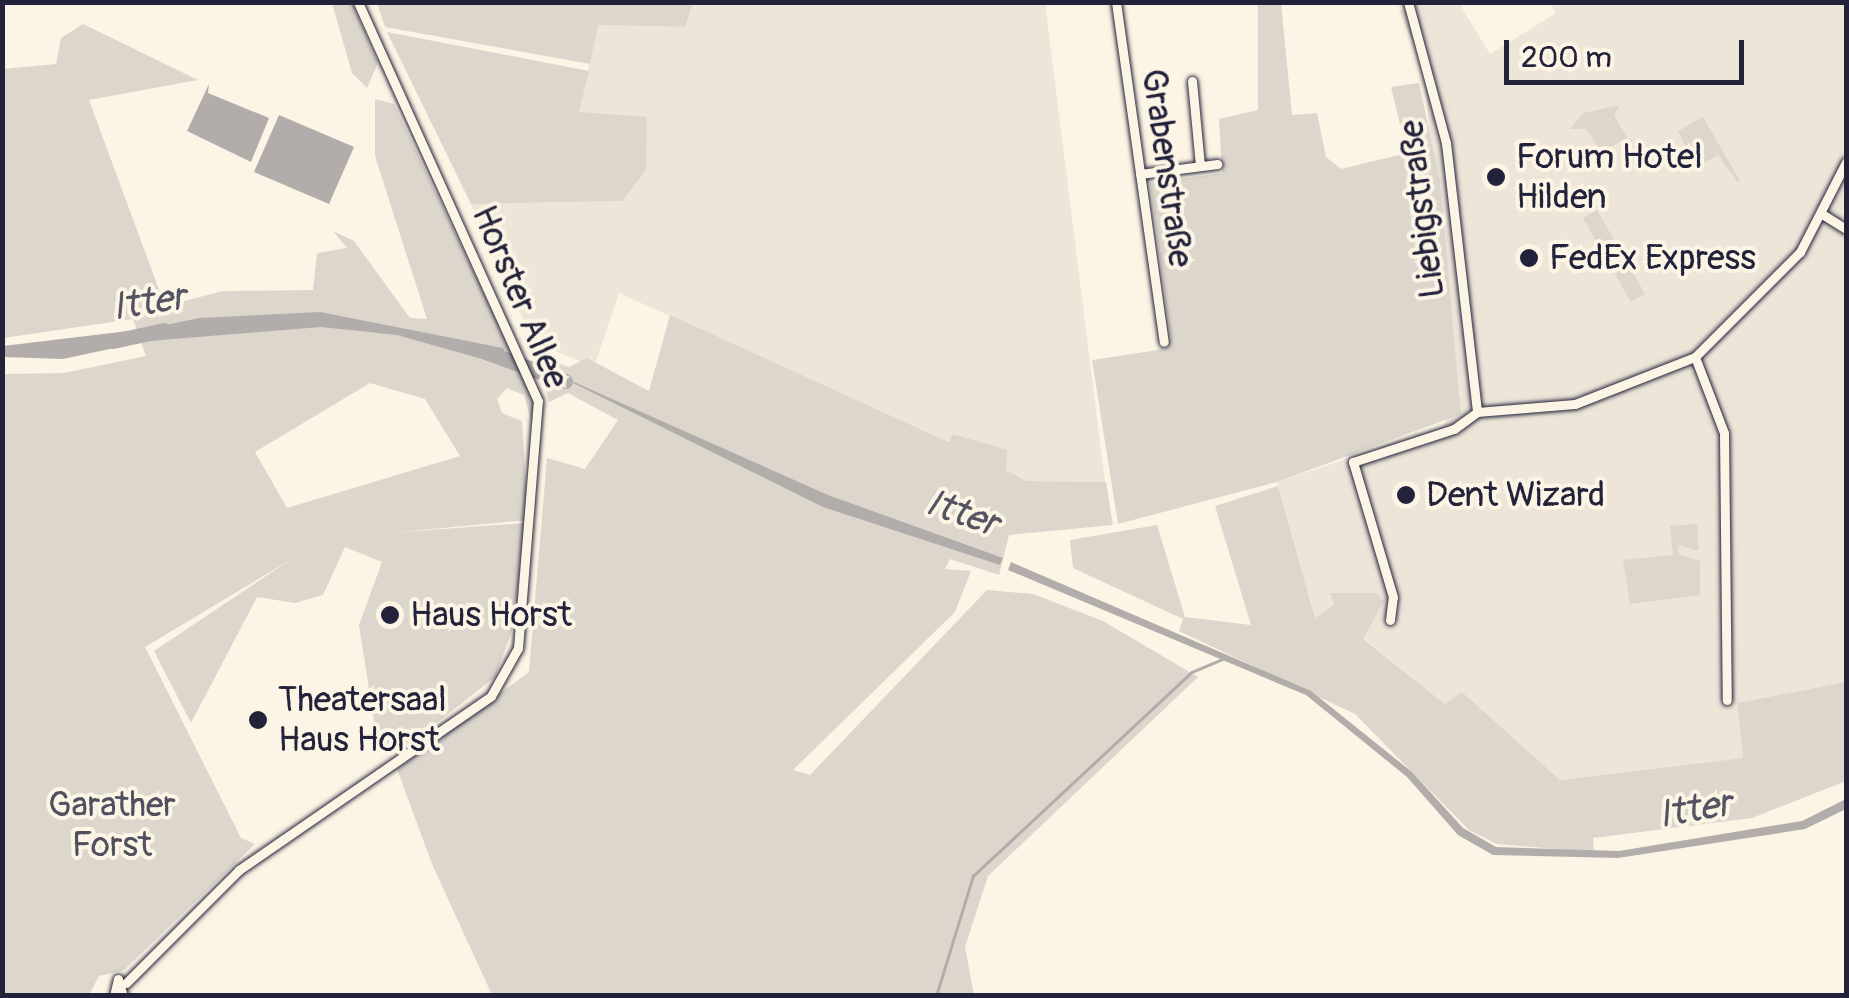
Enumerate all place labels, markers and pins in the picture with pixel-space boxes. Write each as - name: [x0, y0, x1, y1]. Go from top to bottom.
- place label: Forum Hotel Hilden: [1516, 136, 1702, 218]
- marker: Forum Hotel Hilden: [1485, 166, 1507, 188]
- place label: FedEx Express: [1549, 237, 1756, 279]
- marker: FedEx Express: [1518, 247, 1540, 269]
- place label: Dent Wizard: [1426, 474, 1605, 516]
- marker: Dent Wizard: [1395, 484, 1417, 506]
- place label: Haus Horst: [410, 594, 572, 636]
- marker: Haus Horst: [379, 604, 401, 626]
- place label: Theatersaal Haus Horst: [278, 679, 447, 761]
- marker: Theatersaal Haus Horst: [247, 709, 269, 731]

